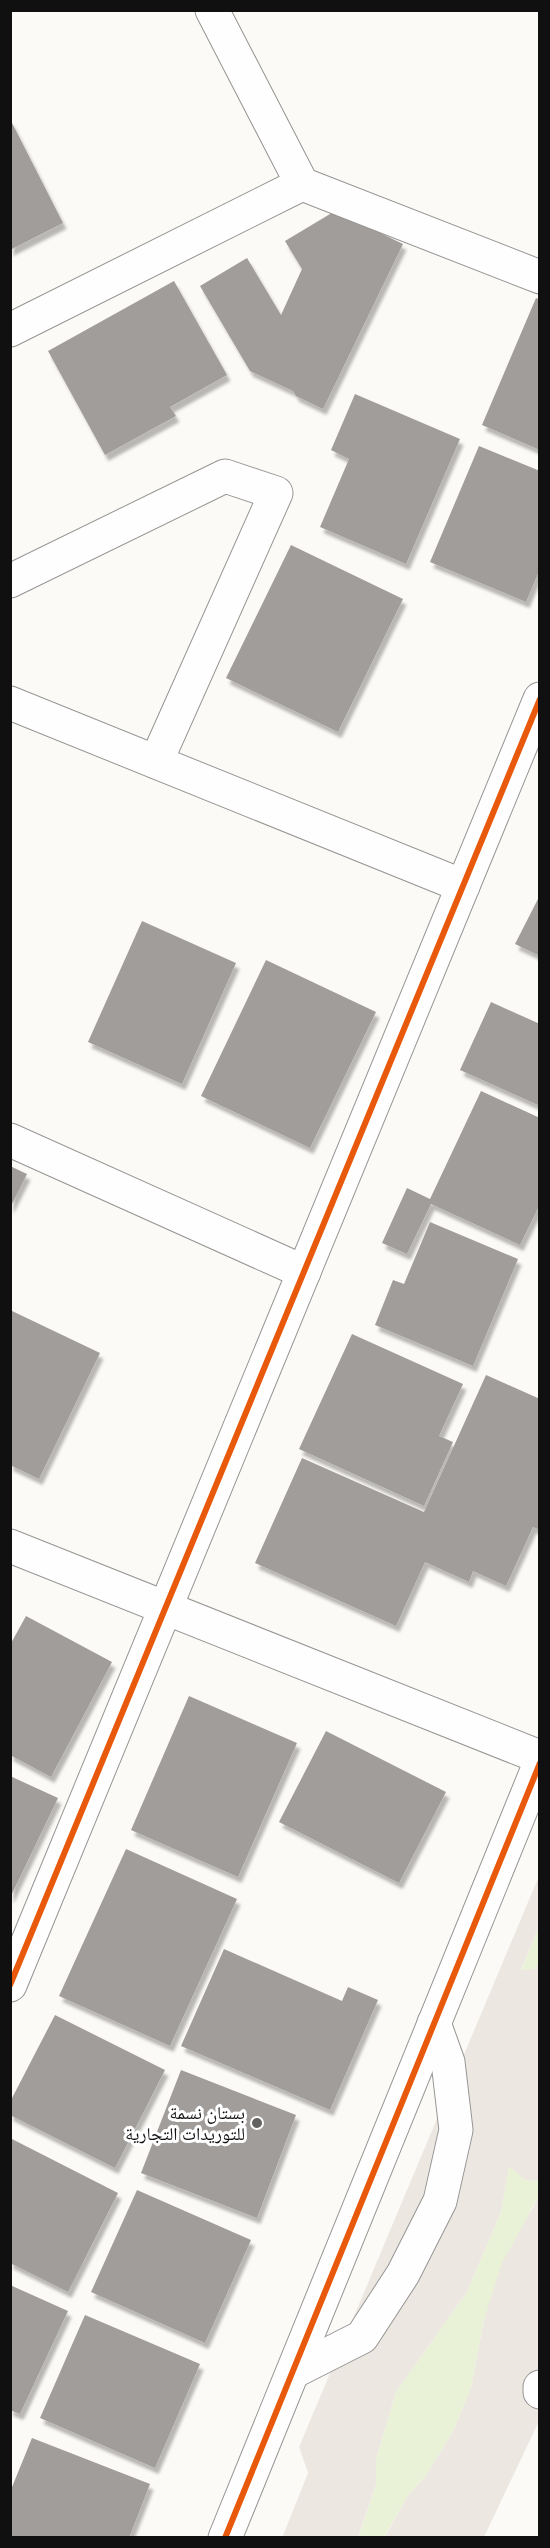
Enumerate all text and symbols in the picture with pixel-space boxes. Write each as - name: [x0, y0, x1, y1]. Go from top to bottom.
- place label: بستان نسمة للتوريدات التجارية: [125, 2100, 245, 2148]
- marker: بستان نسمة للتوريدات التجارية: [250, 2116, 264, 2130]

